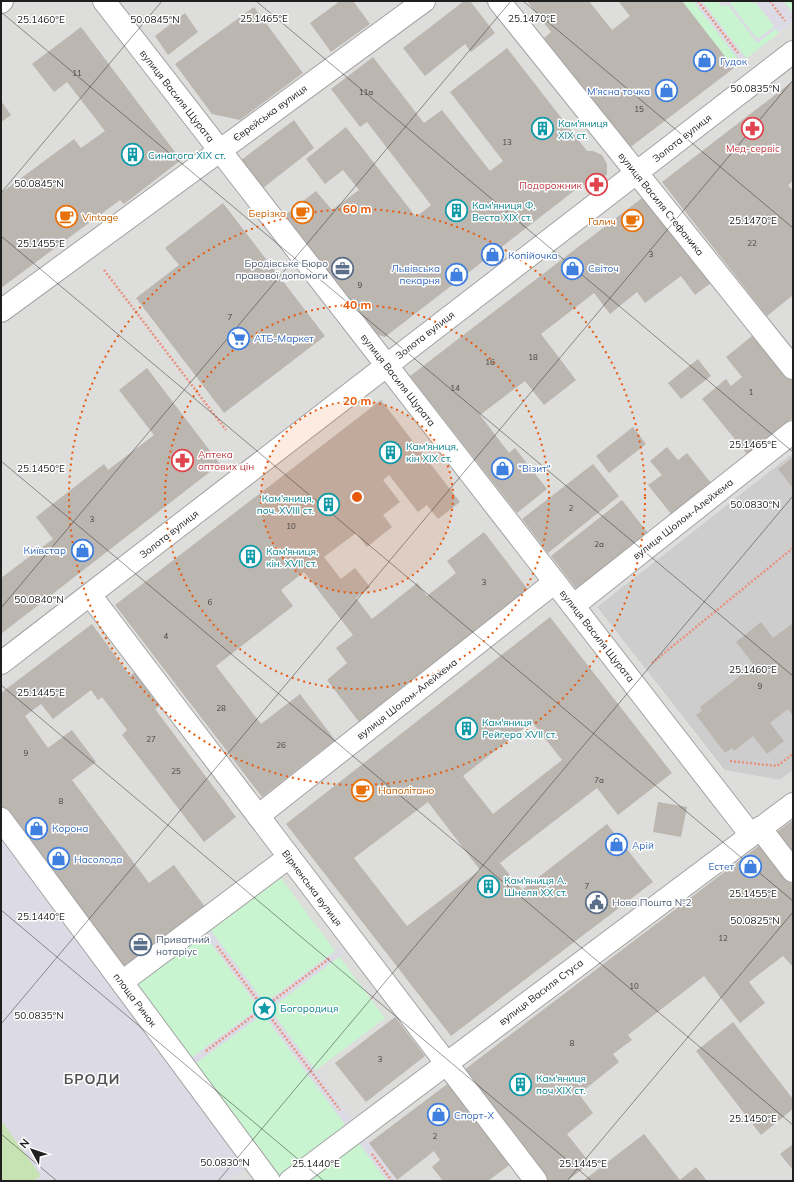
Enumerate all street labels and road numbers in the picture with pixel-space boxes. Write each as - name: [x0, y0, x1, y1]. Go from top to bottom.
- street label: вулиця Василя Щурата: [137, 47, 217, 145]
- street label: Єврейська вулиця: [230, 82, 310, 144]
- street label: Золота вулиця: [650, 111, 714, 165]
- street label: вулиця Василя Стефаника: [615, 150, 707, 258]
- street label: Золота вулиця: [393, 308, 457, 362]
- street label: вулиця Василя Щурата: [358, 331, 438, 429]
- street label: вулиця Шолом-Алейхема: [630, 476, 736, 562]
- street label: Золота вулиця: [137, 507, 201, 561]
- street label: вулиця Василя Щурата: [557, 587, 637, 685]
- street label: вулиця Шолом-Алейхема: [354, 656, 460, 742]
- street label: Вірменська вулиця: [279, 847, 345, 929]
- street label: вулиця Василя Стуса: [496, 956, 586, 1028]
- street label: площа Ринок: [110, 970, 160, 1030]

